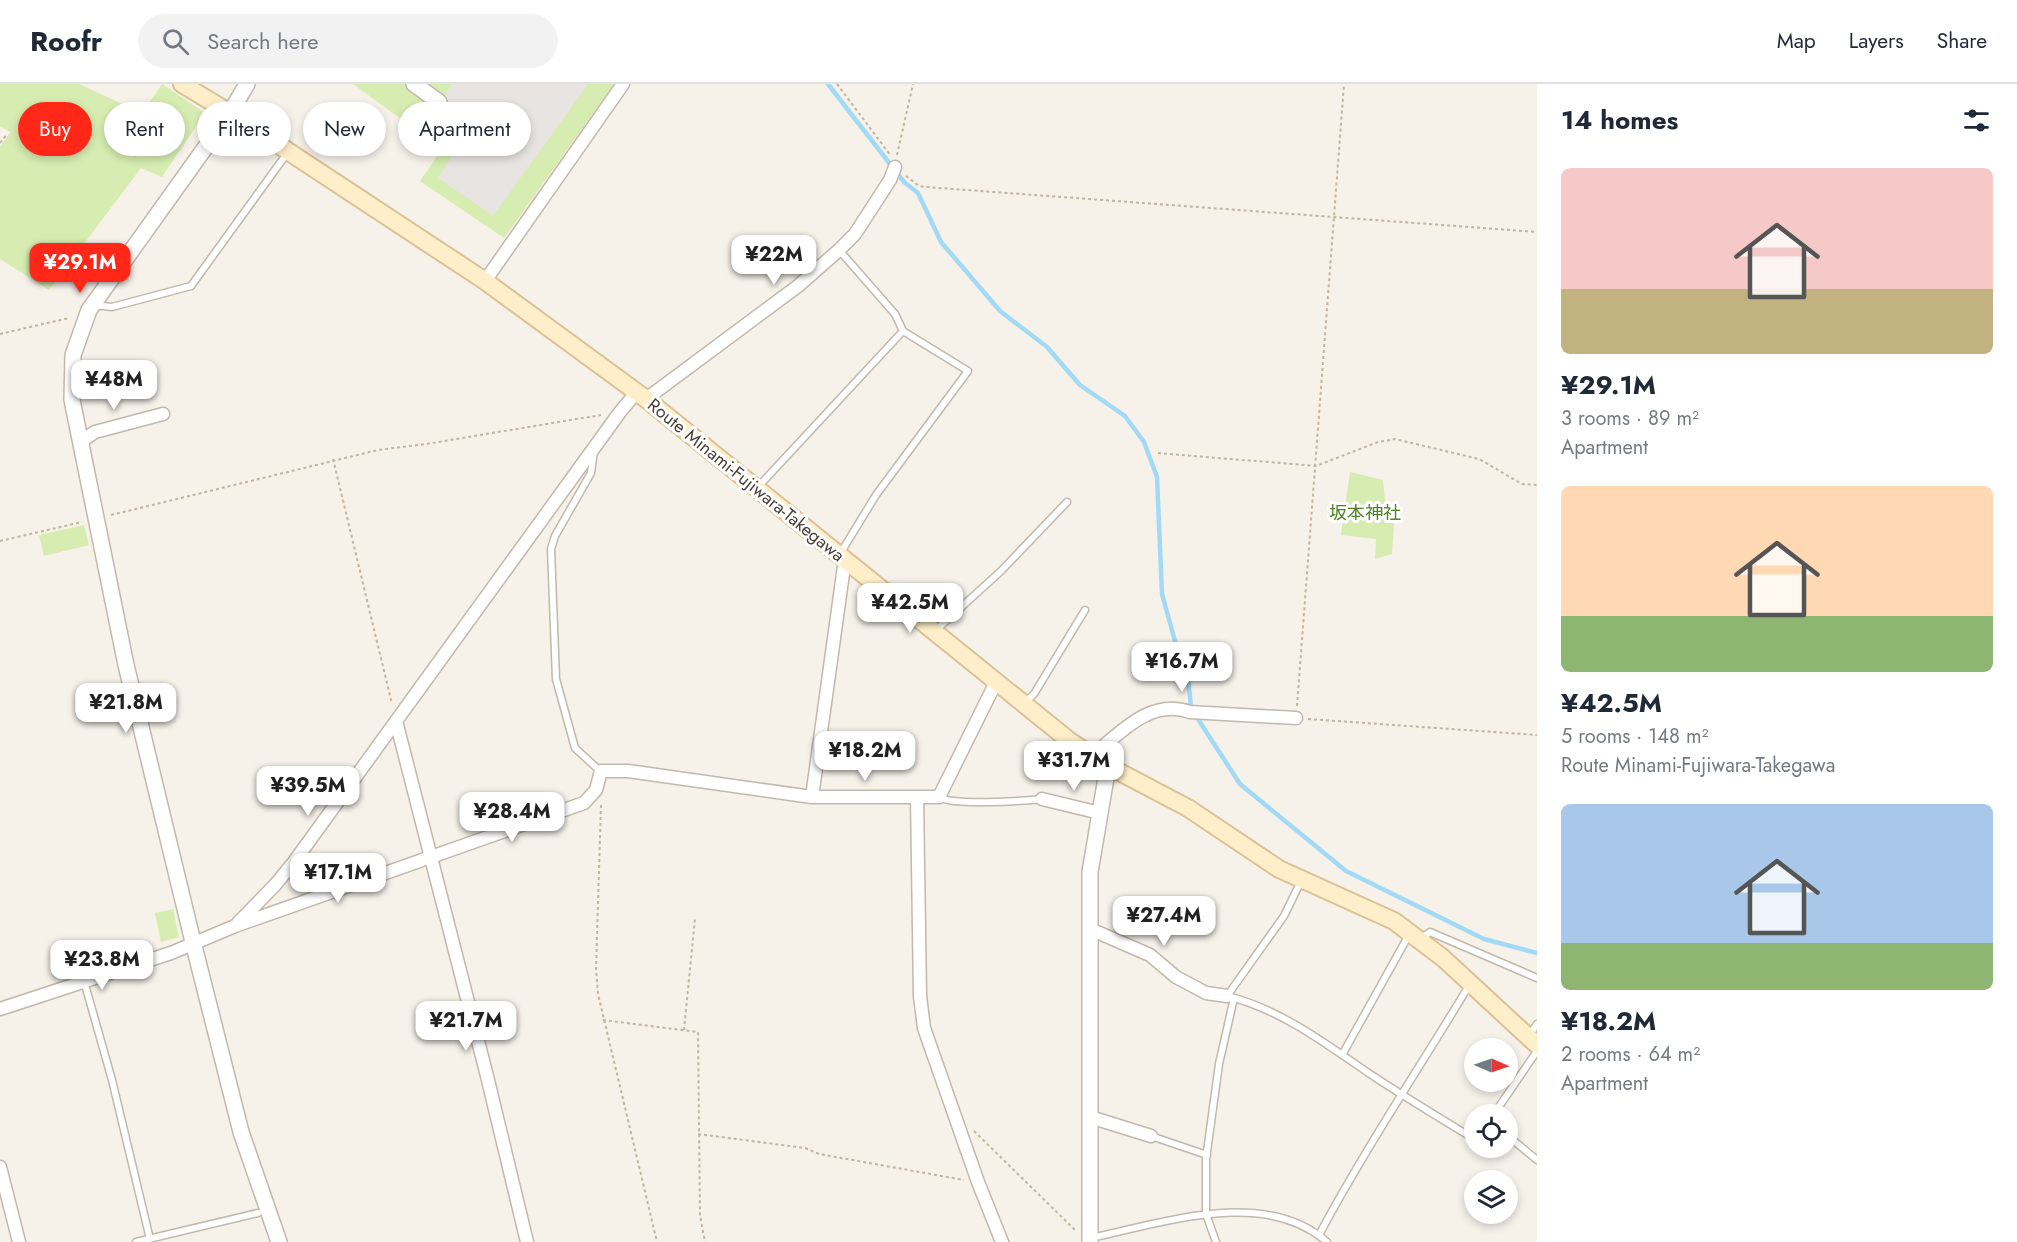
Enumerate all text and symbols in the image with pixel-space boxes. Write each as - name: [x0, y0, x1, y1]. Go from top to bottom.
- search box: [138, 14, 558, 68]
- text: Roofr: [30, 21, 102, 62]
- icon: search: [159, 25, 192, 58]
- text: Search here: [207, 25, 319, 57]
- text: Map: [1777, 26, 1816, 56]
- text: Layers: [1849, 26, 1904, 56]
- text: Share: [1937, 26, 1987, 56]
- text: 14 homes: [1561, 101, 1678, 139]
- chip: Buy: [18, 102, 92, 156]
- chip: Rent: [104, 102, 185, 156]
- chip: Filters: [197, 102, 291, 156]
- chip: New: [303, 102, 386, 156]
- chip: Apartment: [398, 102, 531, 156]
- icon: filters: [1960, 104, 1993, 137]
- icon: home: [1723, 207, 1831, 315]
- pin: ¥22M: [738, 235, 810, 286]
- text: ¥22M: [745, 240, 803, 269]
- pin: ¥29.1M: [31, 243, 129, 294]
- text: ¥29.1M: [44, 248, 116, 277]
- pin: ¥48M: [78, 360, 150, 411]
- text: ¥48M: [85, 365, 143, 394]
- text: ¥29.1M: [1561, 366, 1656, 404]
- street label: Route Minami-Fujiwara-Takegawa: [642, 392, 850, 568]
- text: 3 rooms · 89 m²: [1561, 404, 1699, 433]
- text: Apartment: [1561, 433, 1648, 462]
- park label: 坂本神社: [1329, 500, 1401, 526]
- icon: home: [1723, 525, 1831, 633]
- pin: ¥42.5M: [861, 583, 959, 634]
- text: ¥42.5M: [871, 588, 949, 617]
- pin: ¥16.7M: [1133, 642, 1231, 693]
- text: ¥16.7M: [1145, 647, 1219, 676]
- pin: ¥21.8M: [77, 683, 175, 734]
- text: ¥42.5M: [1561, 684, 1662, 722]
- text: ¥21.8M: [89, 688, 163, 717]
- text: 5 rooms · 148 m²: [1561, 722, 1708, 751]
- pin: ¥18.2M: [816, 731, 914, 782]
- text: ¥18.2M: [828, 736, 902, 765]
- pin: ¥31.7M: [1025, 741, 1123, 792]
- text: ¥31.7M: [1038, 746, 1110, 775]
- text: Route Minami-Fujiwara-Takegawa: [1561, 751, 1835, 780]
- pin: ¥39.5M: [259, 766, 357, 817]
- text: ¥39.5M: [271, 771, 345, 800]
- pin: ¥28.4M: [463, 792, 561, 843]
- text: ¥28.4M: [474, 797, 550, 826]
- icon: home: [1723, 843, 1831, 951]
- pin: ¥17.1M: [289, 853, 387, 904]
- text: ¥17.1M: [304, 858, 372, 887]
- pin: ¥27.4M: [1115, 896, 1213, 947]
- text: ¥27.4M: [1127, 901, 1201, 930]
- pin: ¥23.8M: [53, 940, 151, 991]
- text: ¥23.8M: [64, 945, 140, 974]
- pin: ¥21.7M: [417, 1001, 515, 1052]
- text: ¥18.2M: [1561, 1002, 1656, 1040]
- text: ¥21.7M: [430, 1006, 503, 1035]
- north arrow: [1464, 1038, 1518, 1092]
- map controls: [1464, 1038, 1518, 1224]
- text: 2 rooms · 64 m²: [1561, 1040, 1700, 1069]
- text: Apartment: [1561, 1069, 1648, 1098]
- button: locate: [1464, 1104, 1518, 1158]
- button: layers: [1464, 1170, 1518, 1224]

